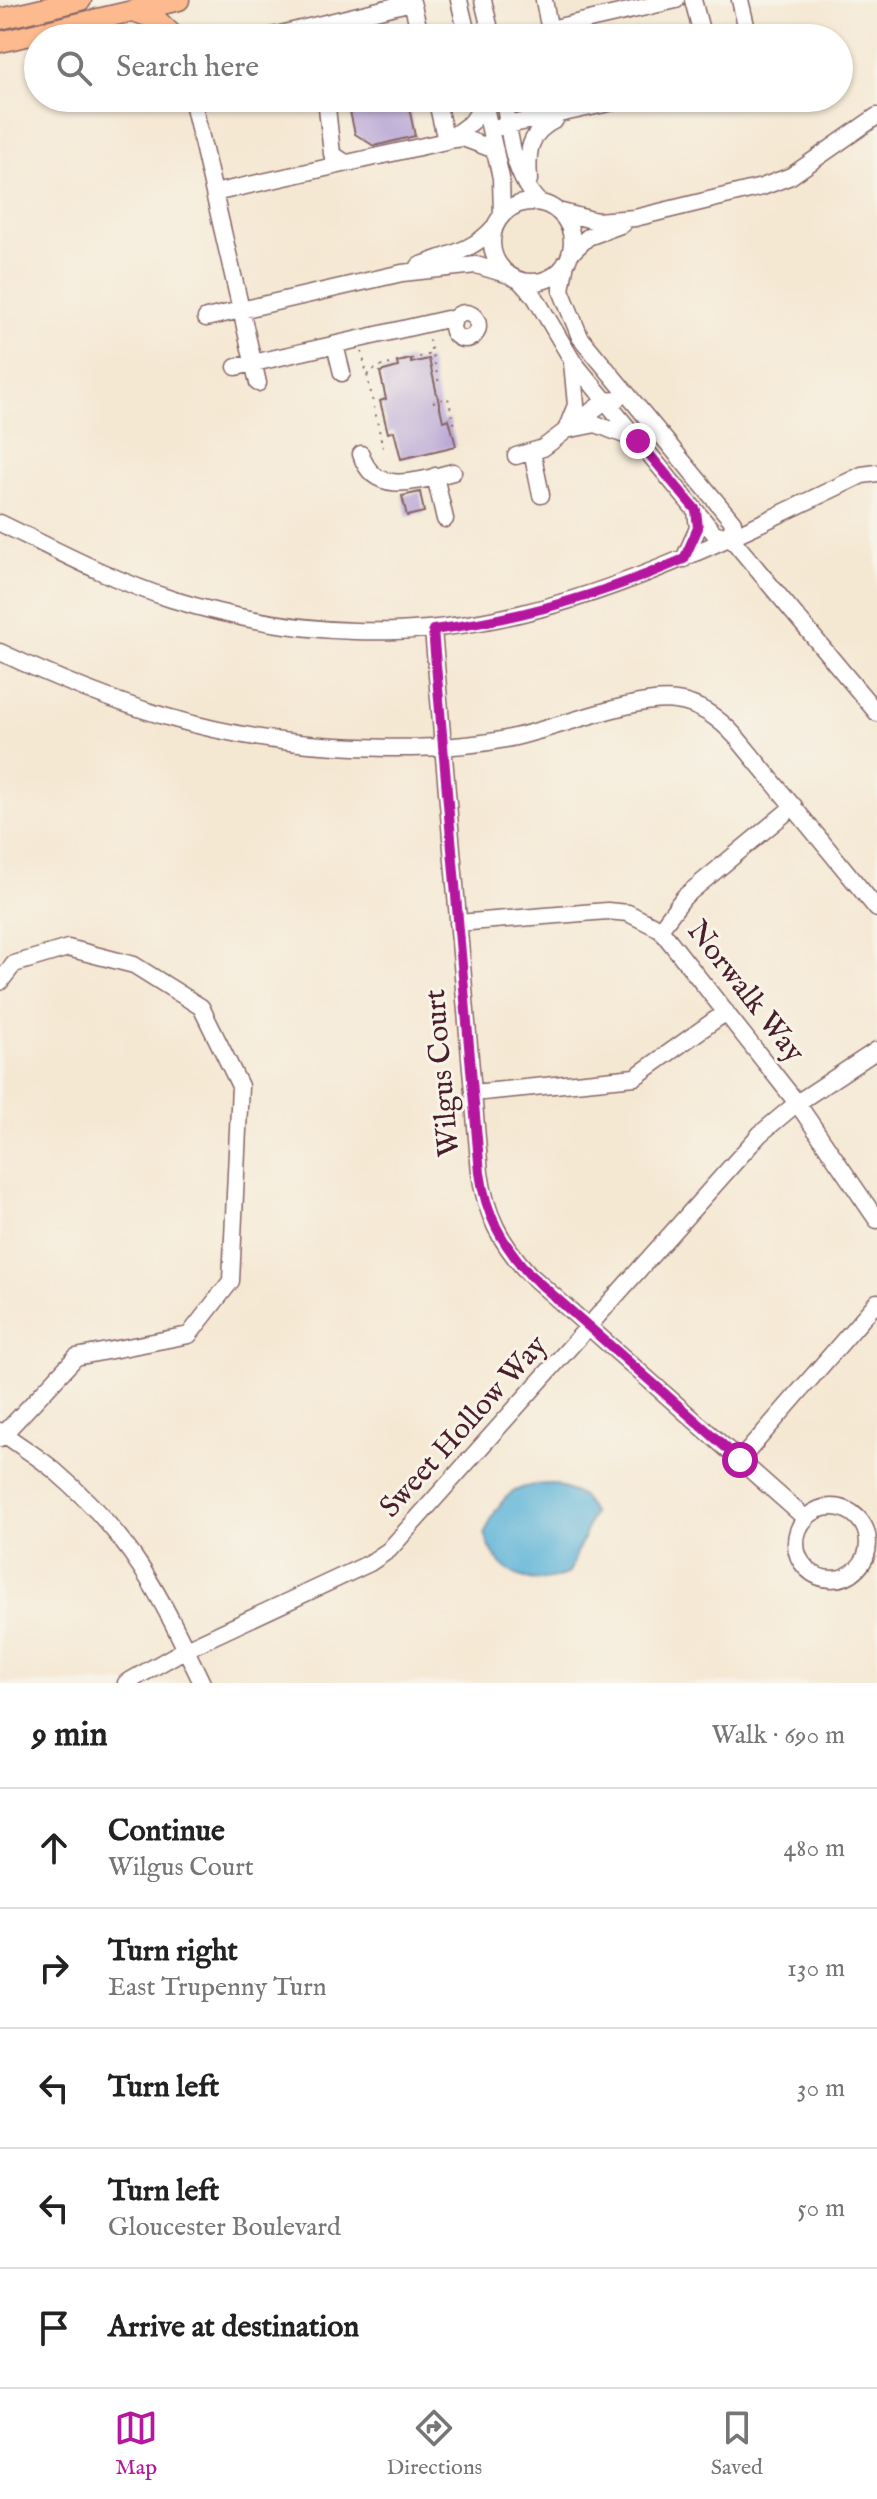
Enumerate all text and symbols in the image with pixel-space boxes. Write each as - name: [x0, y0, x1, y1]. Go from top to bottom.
- search box: [24, 24, 853, 112]
- icon: search: [52, 46, 96, 90]
- text: Search here: [116, 49, 259, 87]
- route end: [620, 423, 656, 459]
- street label: Norwalk Way: [678, 913, 812, 1071]
- street label: Wilgus Court: [417, 988, 469, 1158]
- street label: Sweet Hollow Way: [372, 1328, 556, 1526]
- route start: [722, 1442, 758, 1478]
- text: 9 min: [32, 1714, 108, 1757]
- text: Walk · 690 m: [712, 1719, 845, 1752]
- text: Continue: [108, 1813, 225, 1851]
- icon: ahead: [32, 1826, 76, 1870]
- text: 480 m: [784, 1832, 845, 1865]
- text: Wilgus Court: [108, 1851, 254, 1884]
- text: Turn right: [108, 1933, 238, 1971]
- icon: right: [32, 1946, 76, 1990]
- text: 130 m: [787, 1952, 845, 1985]
- text: East Trupenny Turn: [108, 1971, 327, 2004]
- icon: left: [32, 2066, 76, 2110]
- text: Turn left: [108, 2069, 219, 2107]
- text: 30 m: [797, 2072, 845, 2105]
- text: Turn left: [108, 2173, 219, 2211]
- icon: left: [32, 2186, 76, 2230]
- text: 50 m: [797, 2192, 845, 2225]
- text: Gloucester Boulevard: [108, 2211, 341, 2244]
- icon: arrive: [32, 2306, 76, 2350]
- text: Arrive at destination: [108, 2309, 359, 2347]
- tab: Map: [114, 2406, 158, 2482]
- tab: Directions: [387, 2406, 482, 2482]
- tab: Saved: [711, 2406, 763, 2482]

